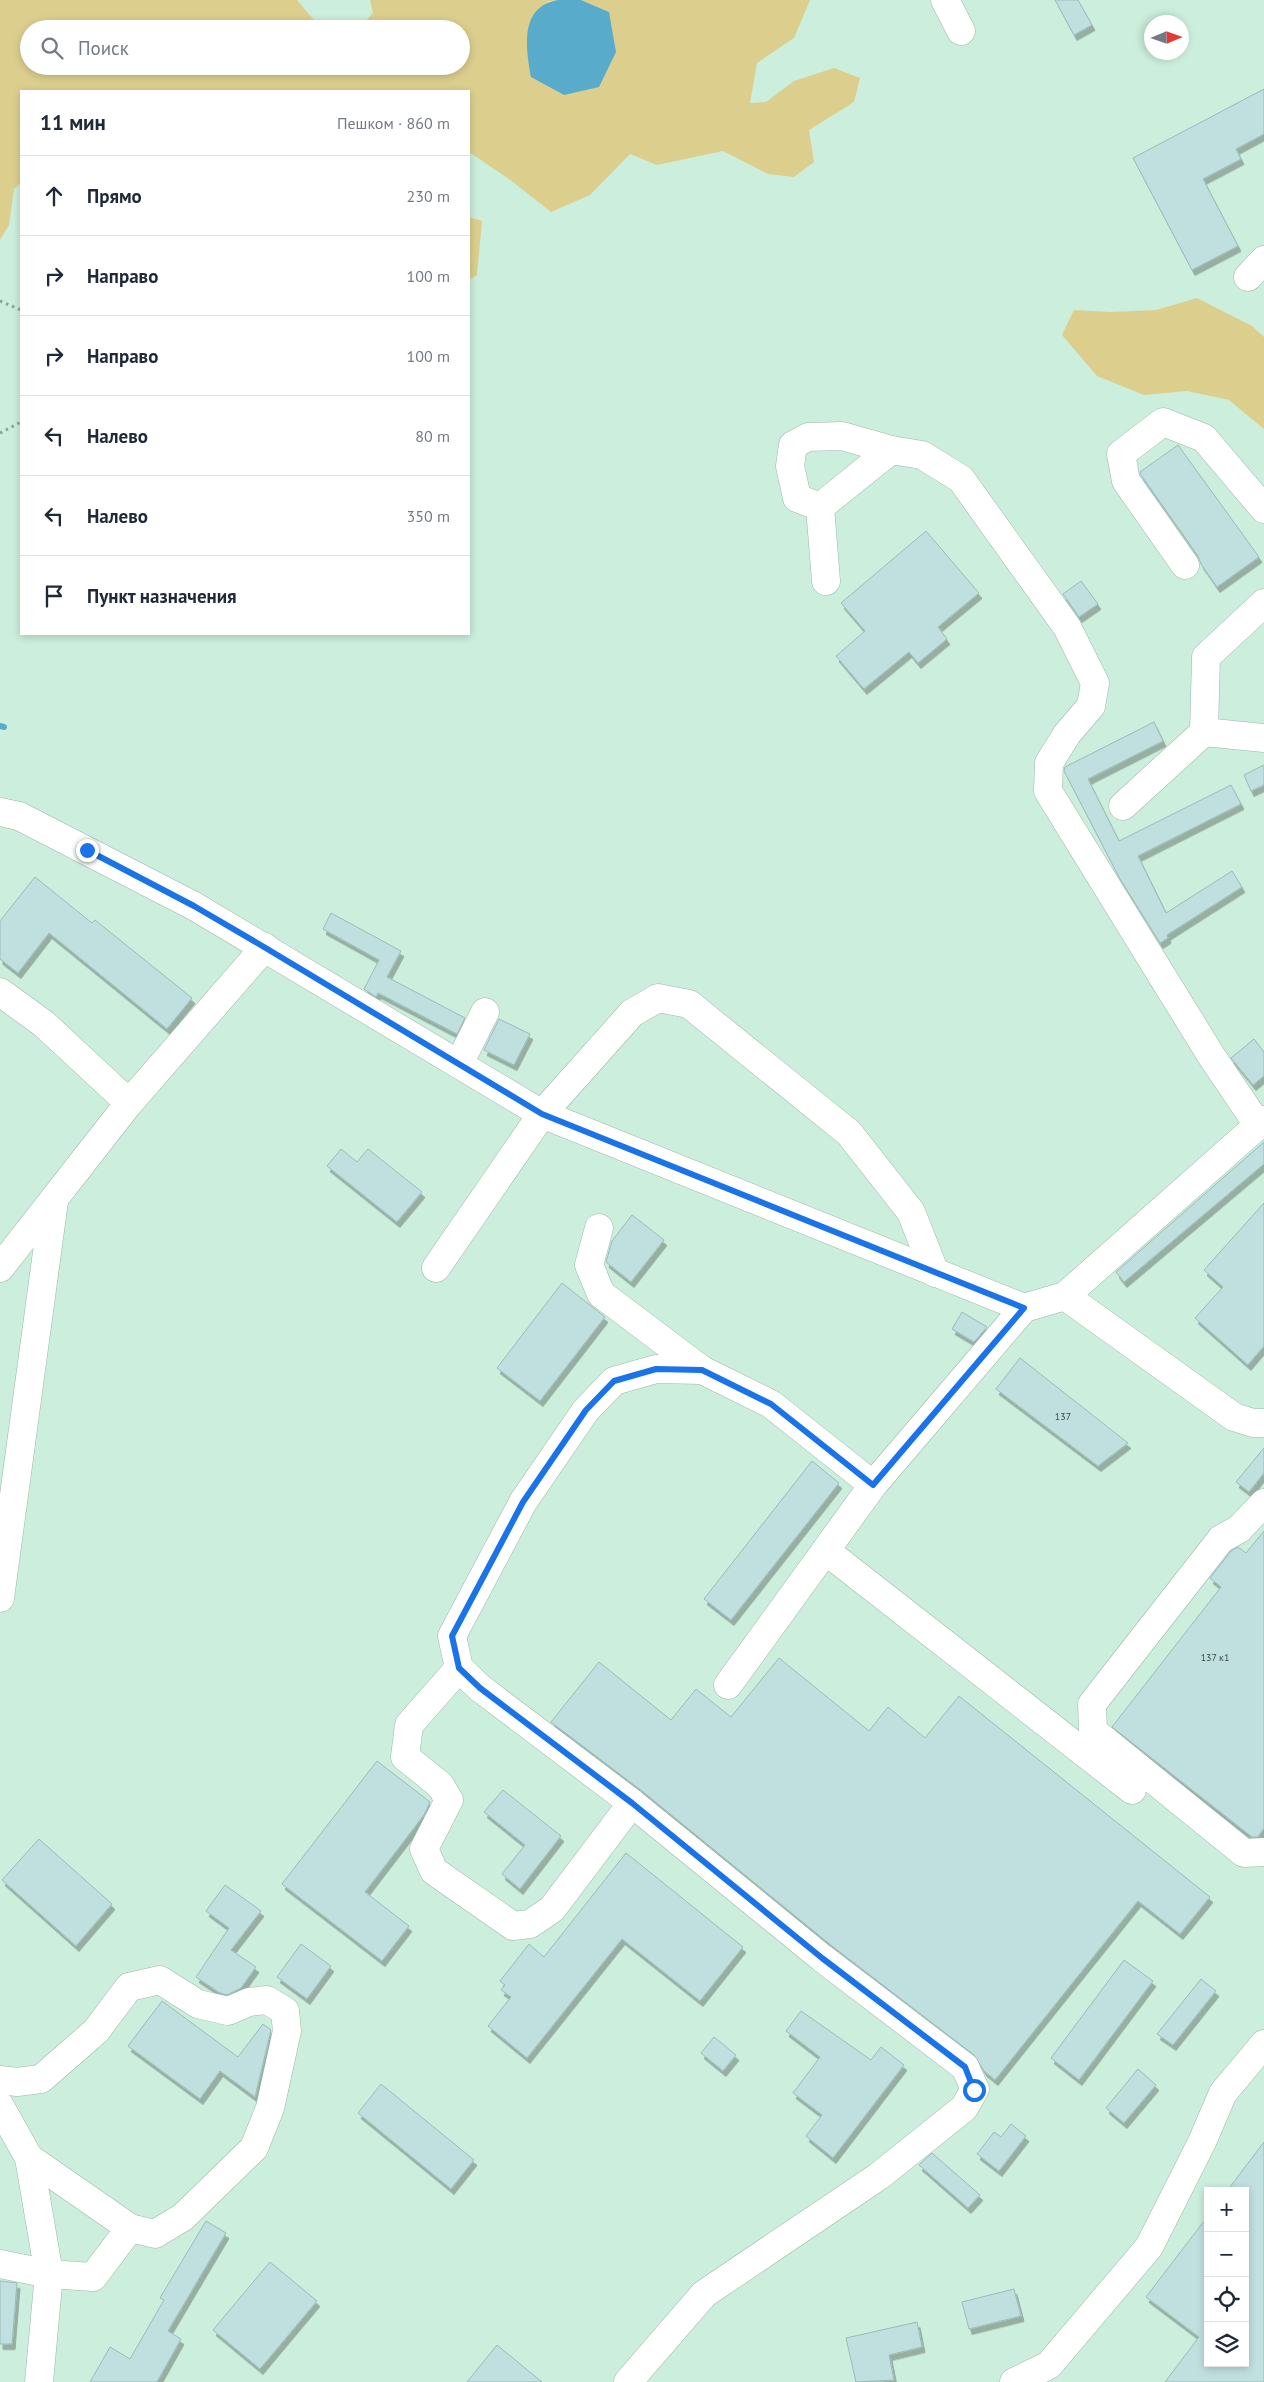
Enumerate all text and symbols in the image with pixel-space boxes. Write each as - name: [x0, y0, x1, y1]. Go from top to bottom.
- north arrow: [1144, 15, 1189, 60]
- search box: [20, 20, 470, 75]
- icon: search: [38, 34, 66, 62]
- text: Поиск: [78, 36, 129, 60]
- text: 11 мин: [40, 109, 106, 136]
- text: Пешком · 860 m: [337, 113, 450, 133]
- icon: ahead: [40, 182, 68, 210]
- text: Прямо: [87, 184, 142, 208]
- text: 230 m: [407, 186, 450, 206]
- icon: right: [40, 262, 68, 290]
- text: Направо: [87, 264, 158, 288]
- text: 100 m: [407, 266, 450, 286]
- icon: right: [40, 342, 68, 370]
- text: Направо: [87, 344, 158, 368]
- text: 100 m: [407, 346, 450, 366]
- icon: left: [40, 422, 68, 450]
- text: Налево: [87, 424, 148, 448]
- text: 80 m: [415, 426, 450, 446]
- icon: left: [40, 502, 68, 530]
- text: Налево: [87, 504, 148, 528]
- text: 350 m: [407, 506, 450, 526]
- icon: arrive: [40, 582, 68, 610]
- text: Пункт назначения: [87, 584, 237, 608]
- route end: [76, 839, 99, 862]
- house number: 137: [1055, 1410, 1071, 1423]
- house number: 137 к1: [1201, 1651, 1229, 1664]
- route start: [963, 2079, 986, 2102]
- map controls: [1204, 2187, 1249, 2367]
- button: +: [1204, 2187, 1249, 2232]
- button: −: [1204, 2232, 1249, 2277]
- button: locate: [1204, 2277, 1249, 2322]
- button: layers: [1204, 2322, 1249, 2367]

